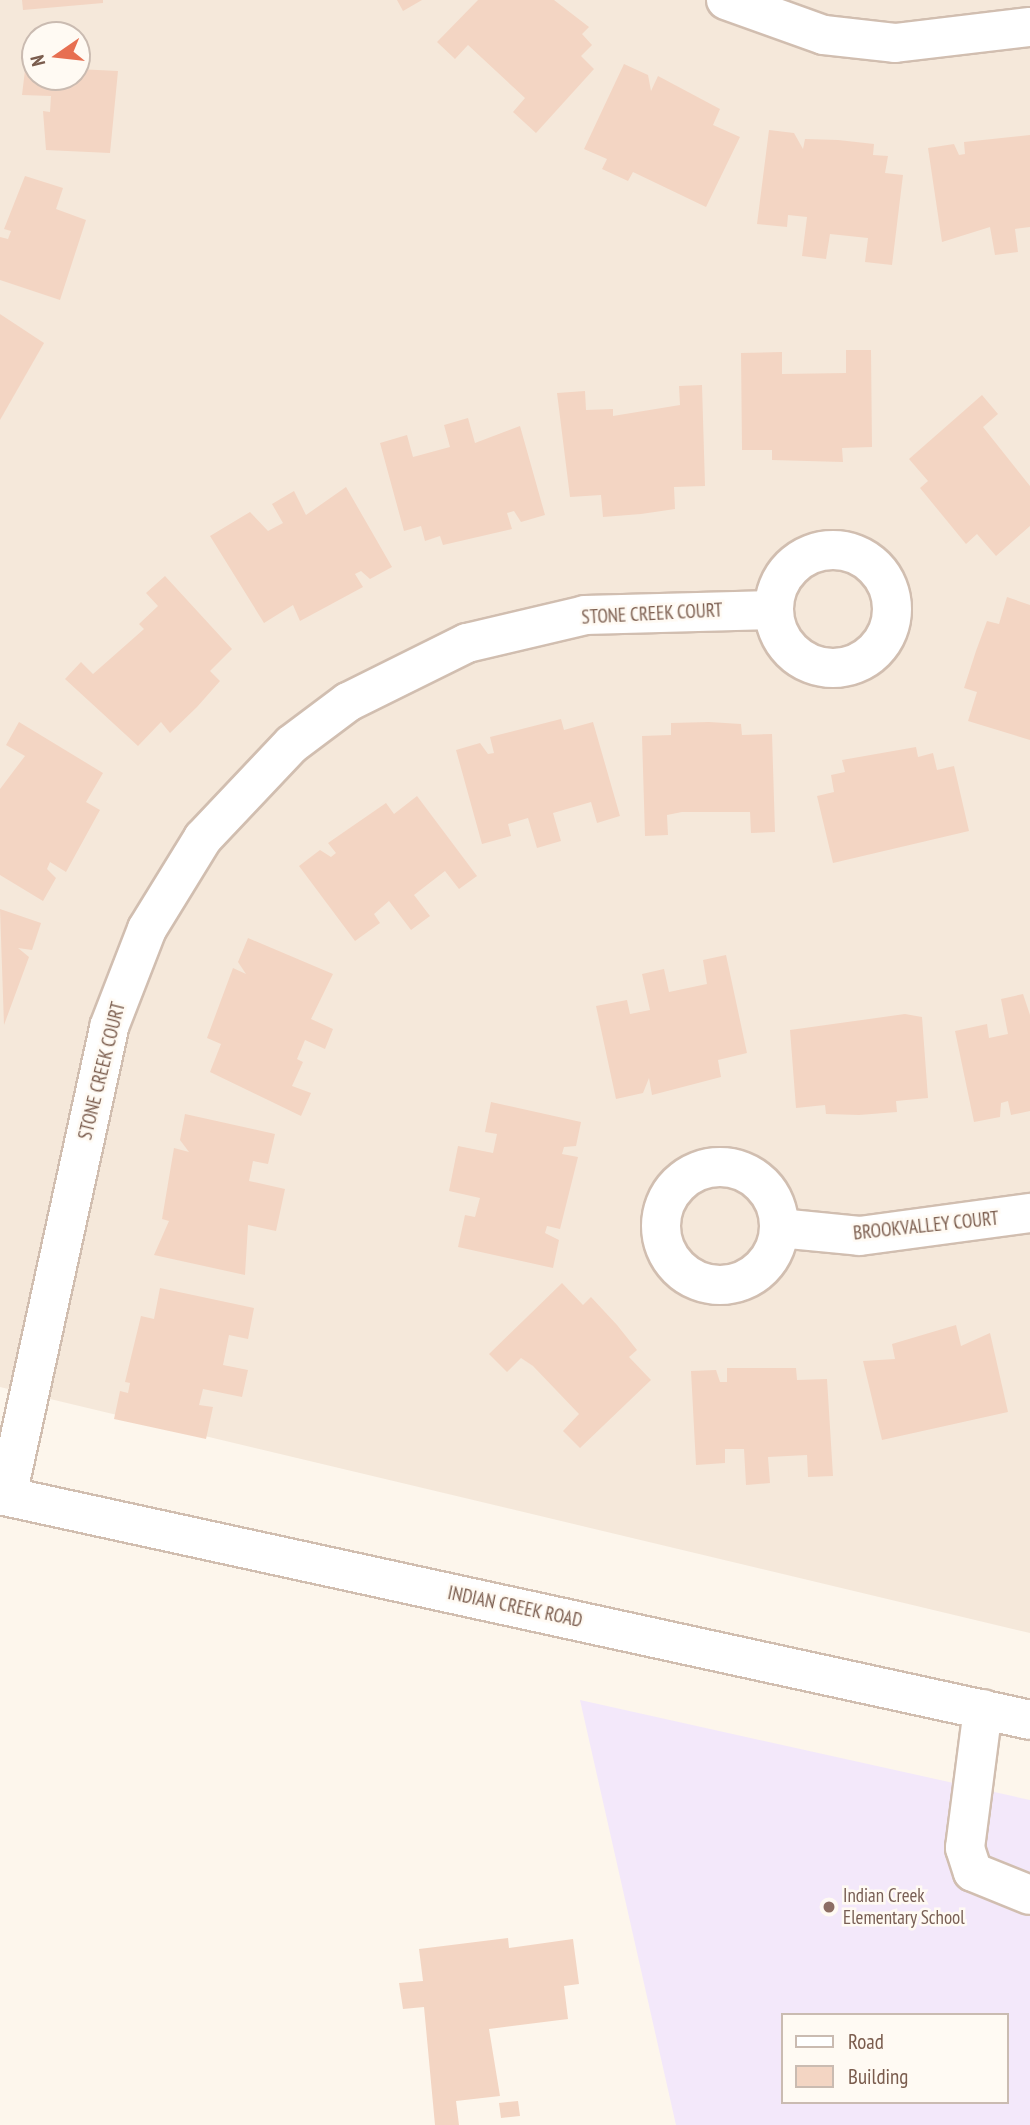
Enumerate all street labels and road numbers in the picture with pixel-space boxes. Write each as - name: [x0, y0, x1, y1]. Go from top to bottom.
- street label: STONE CREEK COURT: [581, 599, 723, 629]
- street label: STONE CREEK COURT: [74, 1000, 130, 1142]
- street label: BROOKVALLEY COURT: [852, 1207, 1000, 1245]
- street label: INDIAN CREEK ROAD: [445, 1582, 585, 1632]

